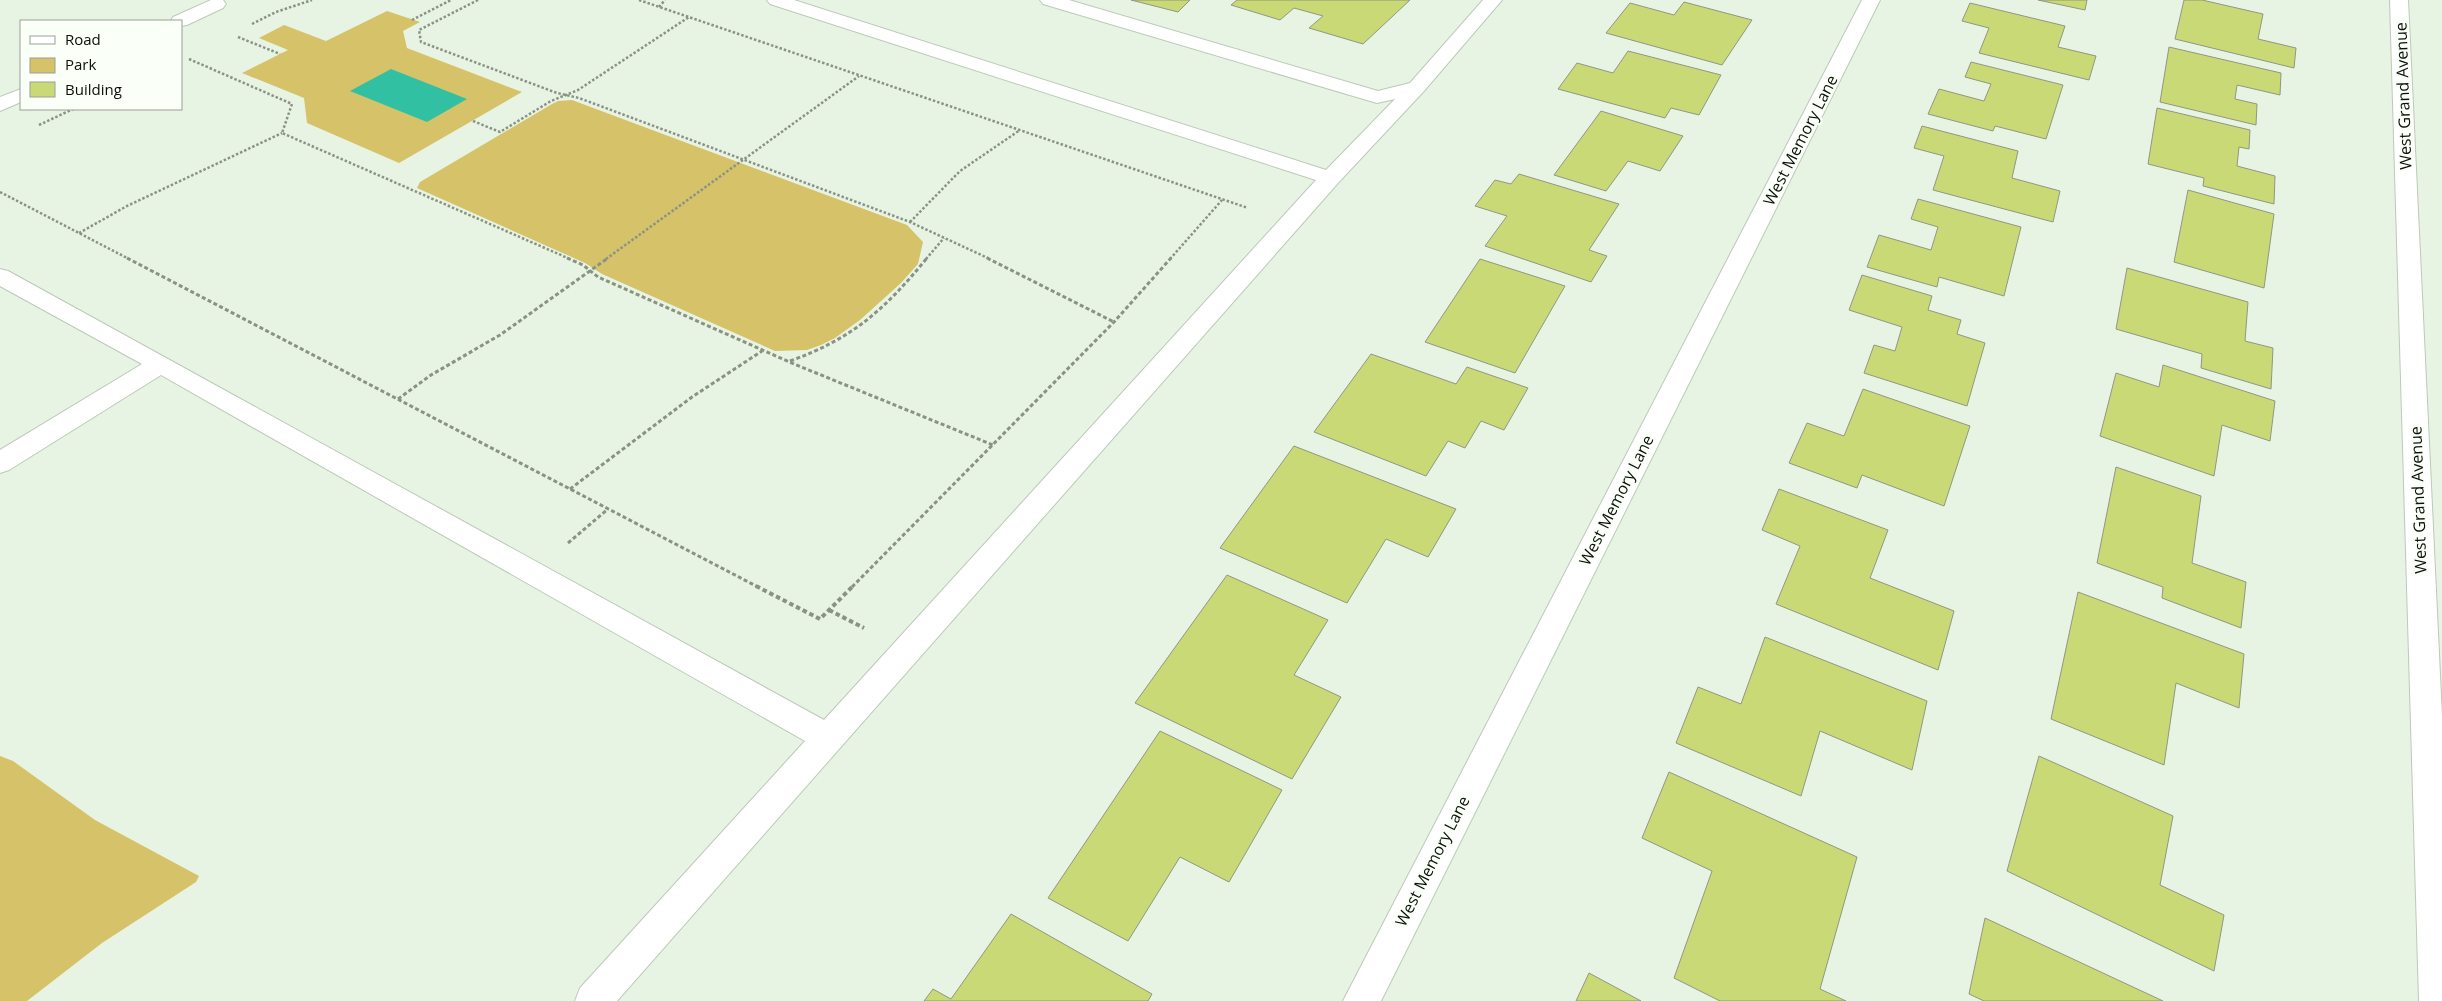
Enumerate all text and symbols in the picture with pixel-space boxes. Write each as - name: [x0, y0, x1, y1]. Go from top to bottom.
- legend: [20, 20, 182, 110]
- street label: West Grand Avenue: [2389, 22, 2417, 170]
- text: Road: [65, 29, 101, 49]
- text: Park: [65, 54, 96, 74]
- street label: West Memory Lane: [1758, 71, 1842, 209]
- text: Building: [65, 79, 122, 99]
- street label: West Grand Avenue: [2404, 426, 2432, 574]
- street label: West Memory Lane: [1574, 431, 1658, 569]
- street label: West Memory Lane: [1390, 792, 1474, 930]

